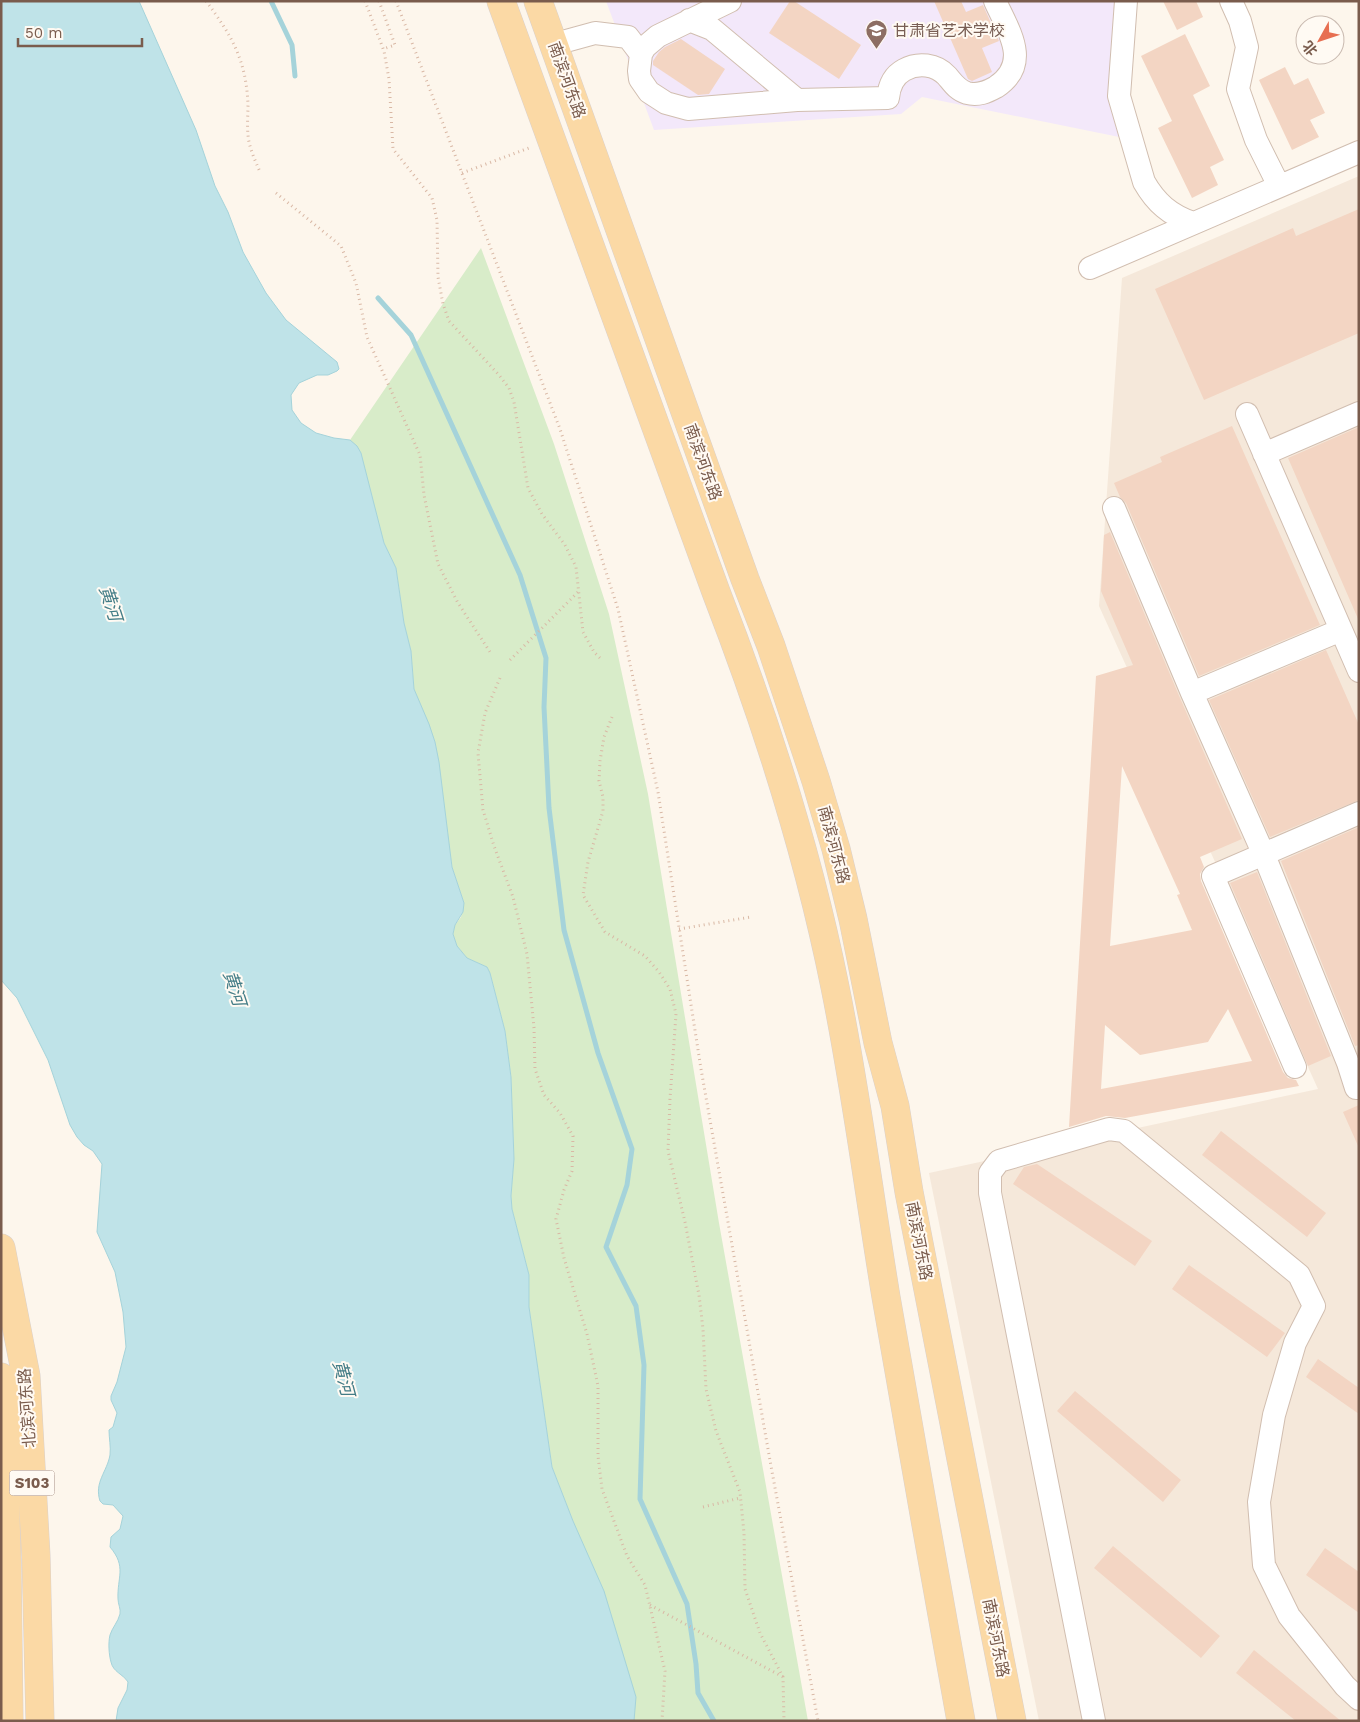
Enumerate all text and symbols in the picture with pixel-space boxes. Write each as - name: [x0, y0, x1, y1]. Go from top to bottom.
- scale bar: [18, 15, 141, 47]
- north arrow: [1295, 15, 1345, 65]
- school or university icon: 甘肃省艺术学校: [865, 18, 889, 49]
- place label: 甘肃省艺术学校: [893, 21, 1005, 40]
- text: 50 m: [25, 24, 62, 42]
- text: 北: [1299, 38, 1321, 59]
- street label: 南滨河东路: [544, 39, 590, 121]
- street label: 南滨河东路: [680, 421, 726, 503]
- water label: 黄河: [95, 583, 127, 626]
- street label: 南滨河东路: [814, 804, 854, 886]
- water label: 黄河: [219, 968, 251, 1011]
- street label: 南滨河东路: [902, 1200, 936, 1282]
- water label: 黄河: [329, 1358, 360, 1401]
- street label: 北滨河东路: [15, 1367, 39, 1449]
- road number: S103: [10, 1470, 54, 1496]
- street label: 南滨河东路: [979, 1597, 1013, 1679]

